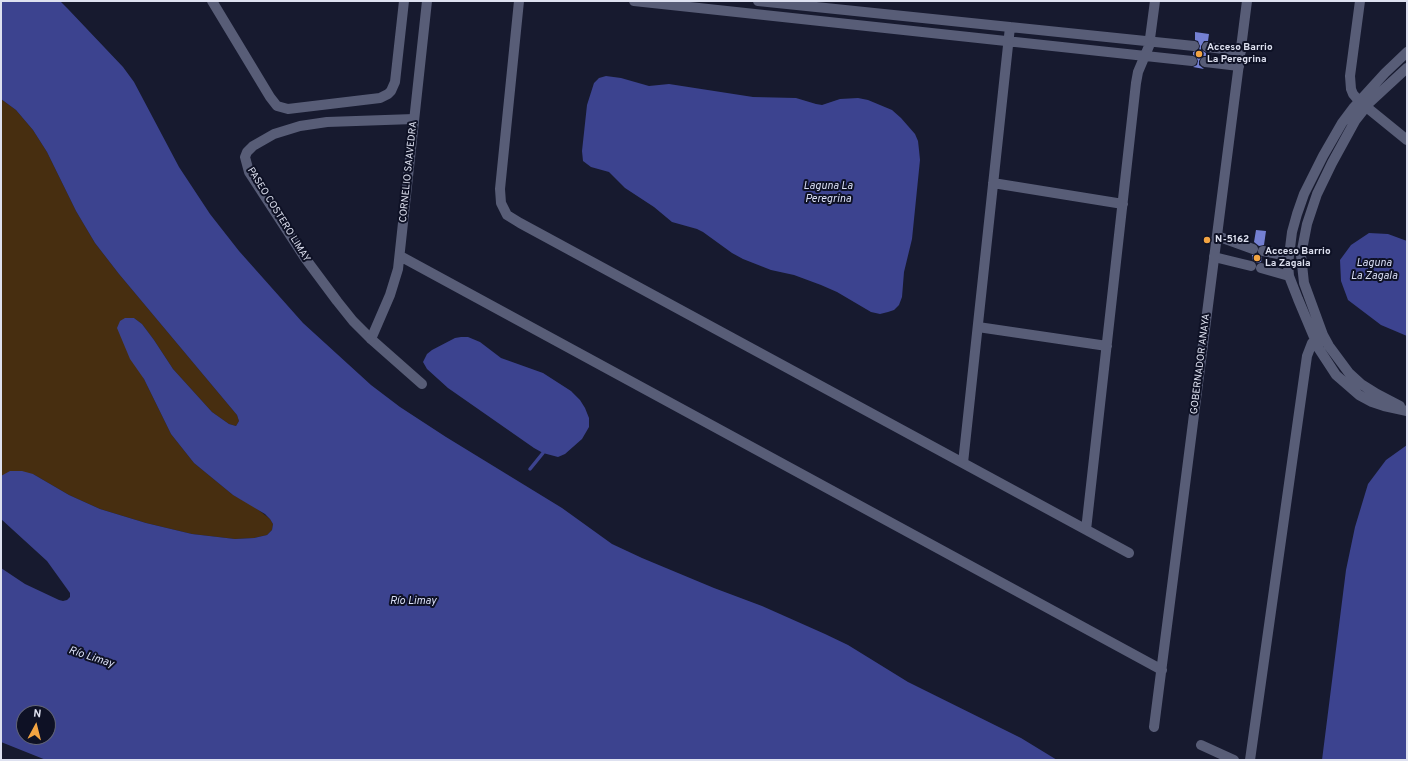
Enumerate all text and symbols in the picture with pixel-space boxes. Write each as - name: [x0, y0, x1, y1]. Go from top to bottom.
- place label: Acceso Barrio La Peregrina: [1207, 42, 1273, 66]
- marker: Acceso Barrio La Peregrina: [1194, 49, 1204, 59]
- street label: CORNELIO SAAVEDRA: [398, 121, 420, 223]
- street label: PASEO COSTERO LIMAY: [244, 165, 312, 265]
- water label: Laguna La Peregrina: [803, 180, 853, 206]
- place label: N-5162: [1215, 234, 1249, 246]
- marker: N-5162: [1202, 235, 1212, 245]
- place label: Acceso Barrio La Zagala: [1265, 246, 1331, 270]
- marker: Acceso Barrio La Zagala: [1252, 253, 1262, 263]
- water label: Laguna La Zagala: [1351, 257, 1397, 283]
- street label: GOBERNADOR ANAYA: [1189, 313, 1213, 415]
- water label: Río Limay: [390, 595, 436, 609]
- water label: Río Limay: [67, 645, 115, 671]
- north arrow: [16, 705, 56, 745]
- text: N: [33, 707, 42, 722]

